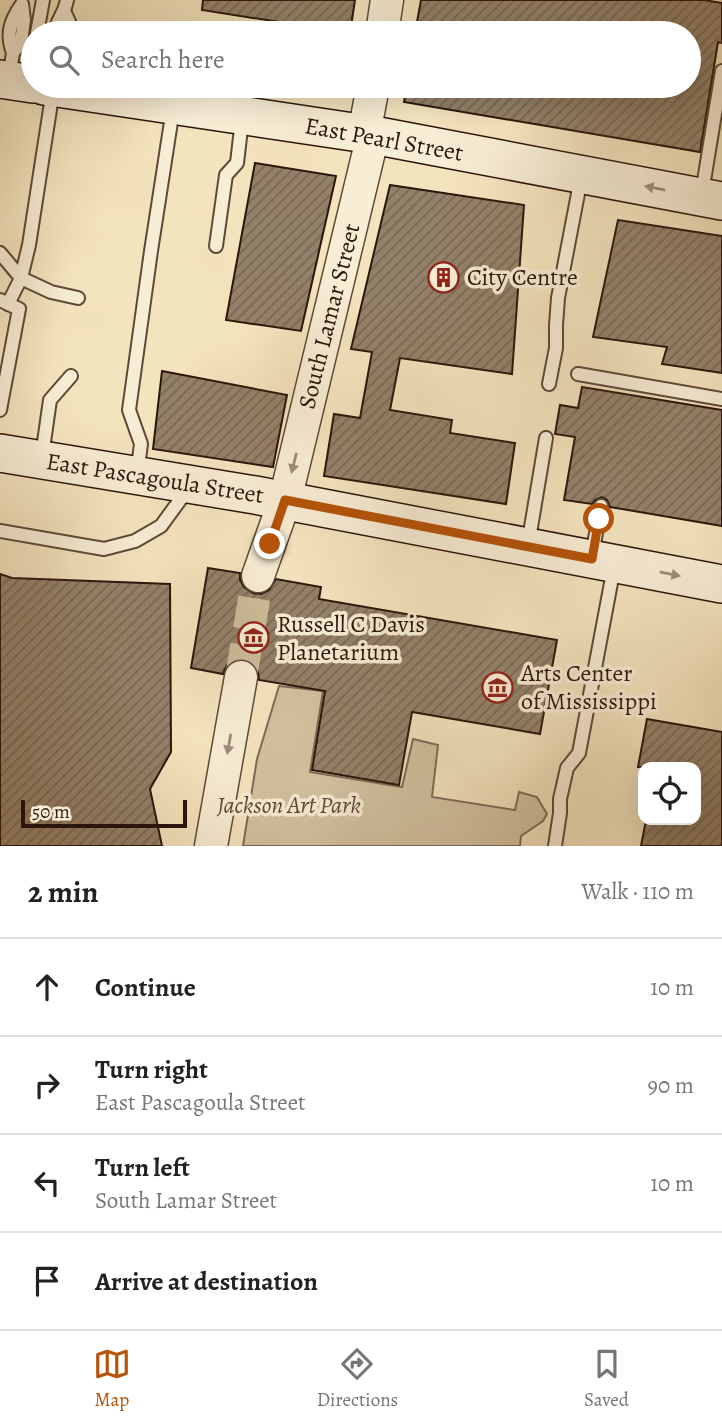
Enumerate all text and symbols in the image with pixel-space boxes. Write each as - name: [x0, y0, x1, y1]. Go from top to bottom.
- search box: [21, 21, 701, 98]
- icon: search: [45, 41, 83, 79]
- text: Search here: [101, 42, 225, 77]
- street label: East Pearl Street: [302, 109, 466, 169]
- one-way arrow: [644, 183, 666, 194]
- street label: South Lamar Street: [290, 220, 368, 412]
- building icon: City Centre: [427, 260, 461, 294]
- place label: City Centre: [467, 261, 578, 293]
- street label: East Pascagoula Street: [44, 445, 266, 511]
- one-way arrow: [288, 453, 299, 475]
- route start: [583, 503, 614, 534]
- route end: [254, 528, 285, 559]
- one-way arrow: [659, 569, 681, 580]
- place label: Russell C Davis Planetarium: [277, 608, 425, 668]
- museum icon: Russell C Davis Planetarium: [237, 621, 271, 655]
- place label: Arts Center of Mississippi: [520, 657, 657, 717]
- museum icon: Arts Center of Mississippi: [481, 670, 515, 704]
- one-way arrow: [224, 733, 235, 755]
- map controls: [638, 762, 701, 825]
- button: locate: [638, 762, 701, 825]
- park label: Jackson Art Park: [216, 789, 361, 821]
- scale bar: [21, 797, 187, 829]
- text: 50 m: [32, 799, 70, 825]
- text: 2 min: [28, 872, 98, 912]
- text: Walk · 110 m: [581, 876, 694, 907]
- icon: ahead: [28, 968, 66, 1006]
- text: Continue: [95, 970, 196, 1005]
- text: 10 m: [650, 972, 694, 1003]
- text: Turn right: [95, 1052, 208, 1087]
- icon: right: [28, 1066, 66, 1104]
- text: 90 m: [648, 1070, 694, 1101]
- text: East Pascagoula Street: [95, 1087, 306, 1118]
- text: Turn left: [95, 1150, 190, 1185]
- icon: left: [28, 1164, 66, 1202]
- text: 10 m: [650, 1168, 694, 1199]
- text: South Lamar Street: [95, 1185, 277, 1216]
- icon: arrive: [28, 1262, 66, 1300]
- text: Arrive at destination: [95, 1264, 318, 1299]
- tab: Map: [93, 1345, 131, 1413]
- tab: Directions: [317, 1345, 398, 1413]
- tab: Saved: [584, 1345, 629, 1413]

